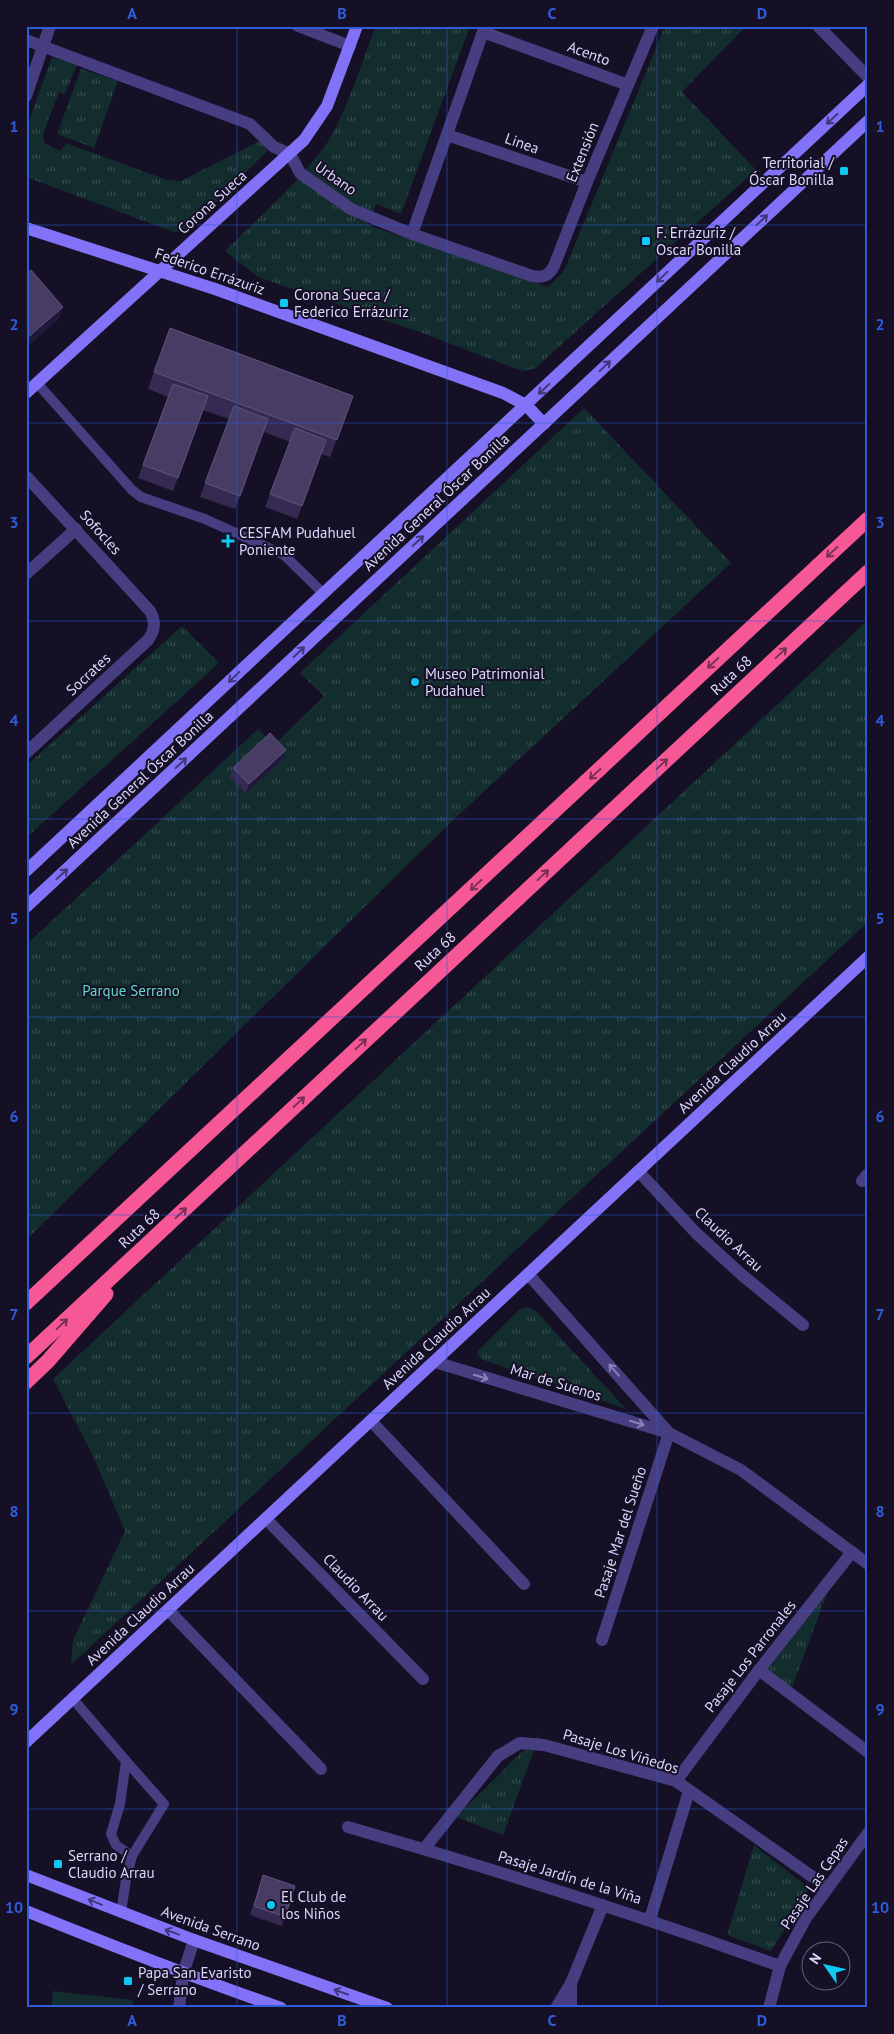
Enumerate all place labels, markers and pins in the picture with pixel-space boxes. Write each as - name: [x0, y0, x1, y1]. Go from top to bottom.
- place label: Territorial / Óscar Bonilla: [749, 153, 835, 189]
- marker: Territorial / Óscar Bonilla: [838, 165, 850, 177]
- place label: F. Errázuriz / Oscar Bonilla: [656, 223, 741, 259]
- marker: F. Errázuriz / Oscar Bonilla: [640, 235, 652, 247]
- place label: Corona Sueca / Federico Errázuriz: [294, 285, 409, 321]
- marker: Corona Sueca / Federico Errázuriz: [278, 297, 290, 309]
- place label: CESFAM Pudahuel Poniente: [239, 523, 356, 559]
- marker: CESFAM Pudahuel Poniente: [221, 534, 235, 548]
- place label: Museo Patrimonial Pudahuel: [425, 664, 545, 700]
- marker: Museo Patrimonial Pudahuel: [409, 676, 421, 688]
- place label: Serrano / Claudio Arrau: [68, 1846, 155, 1882]
- marker: Serrano / Claudio Arrau: [52, 1858, 64, 1870]
- place label: El Club de los Niños: [281, 1887, 346, 1923]
- marker: El Club de los Niños: [265, 1899, 277, 1911]
- place label: Papa San Evaristo / Serrano: [137, 1963, 252, 1999]
- marker: Papa San Evaristo / Serrano: [122, 1975, 134, 1987]

